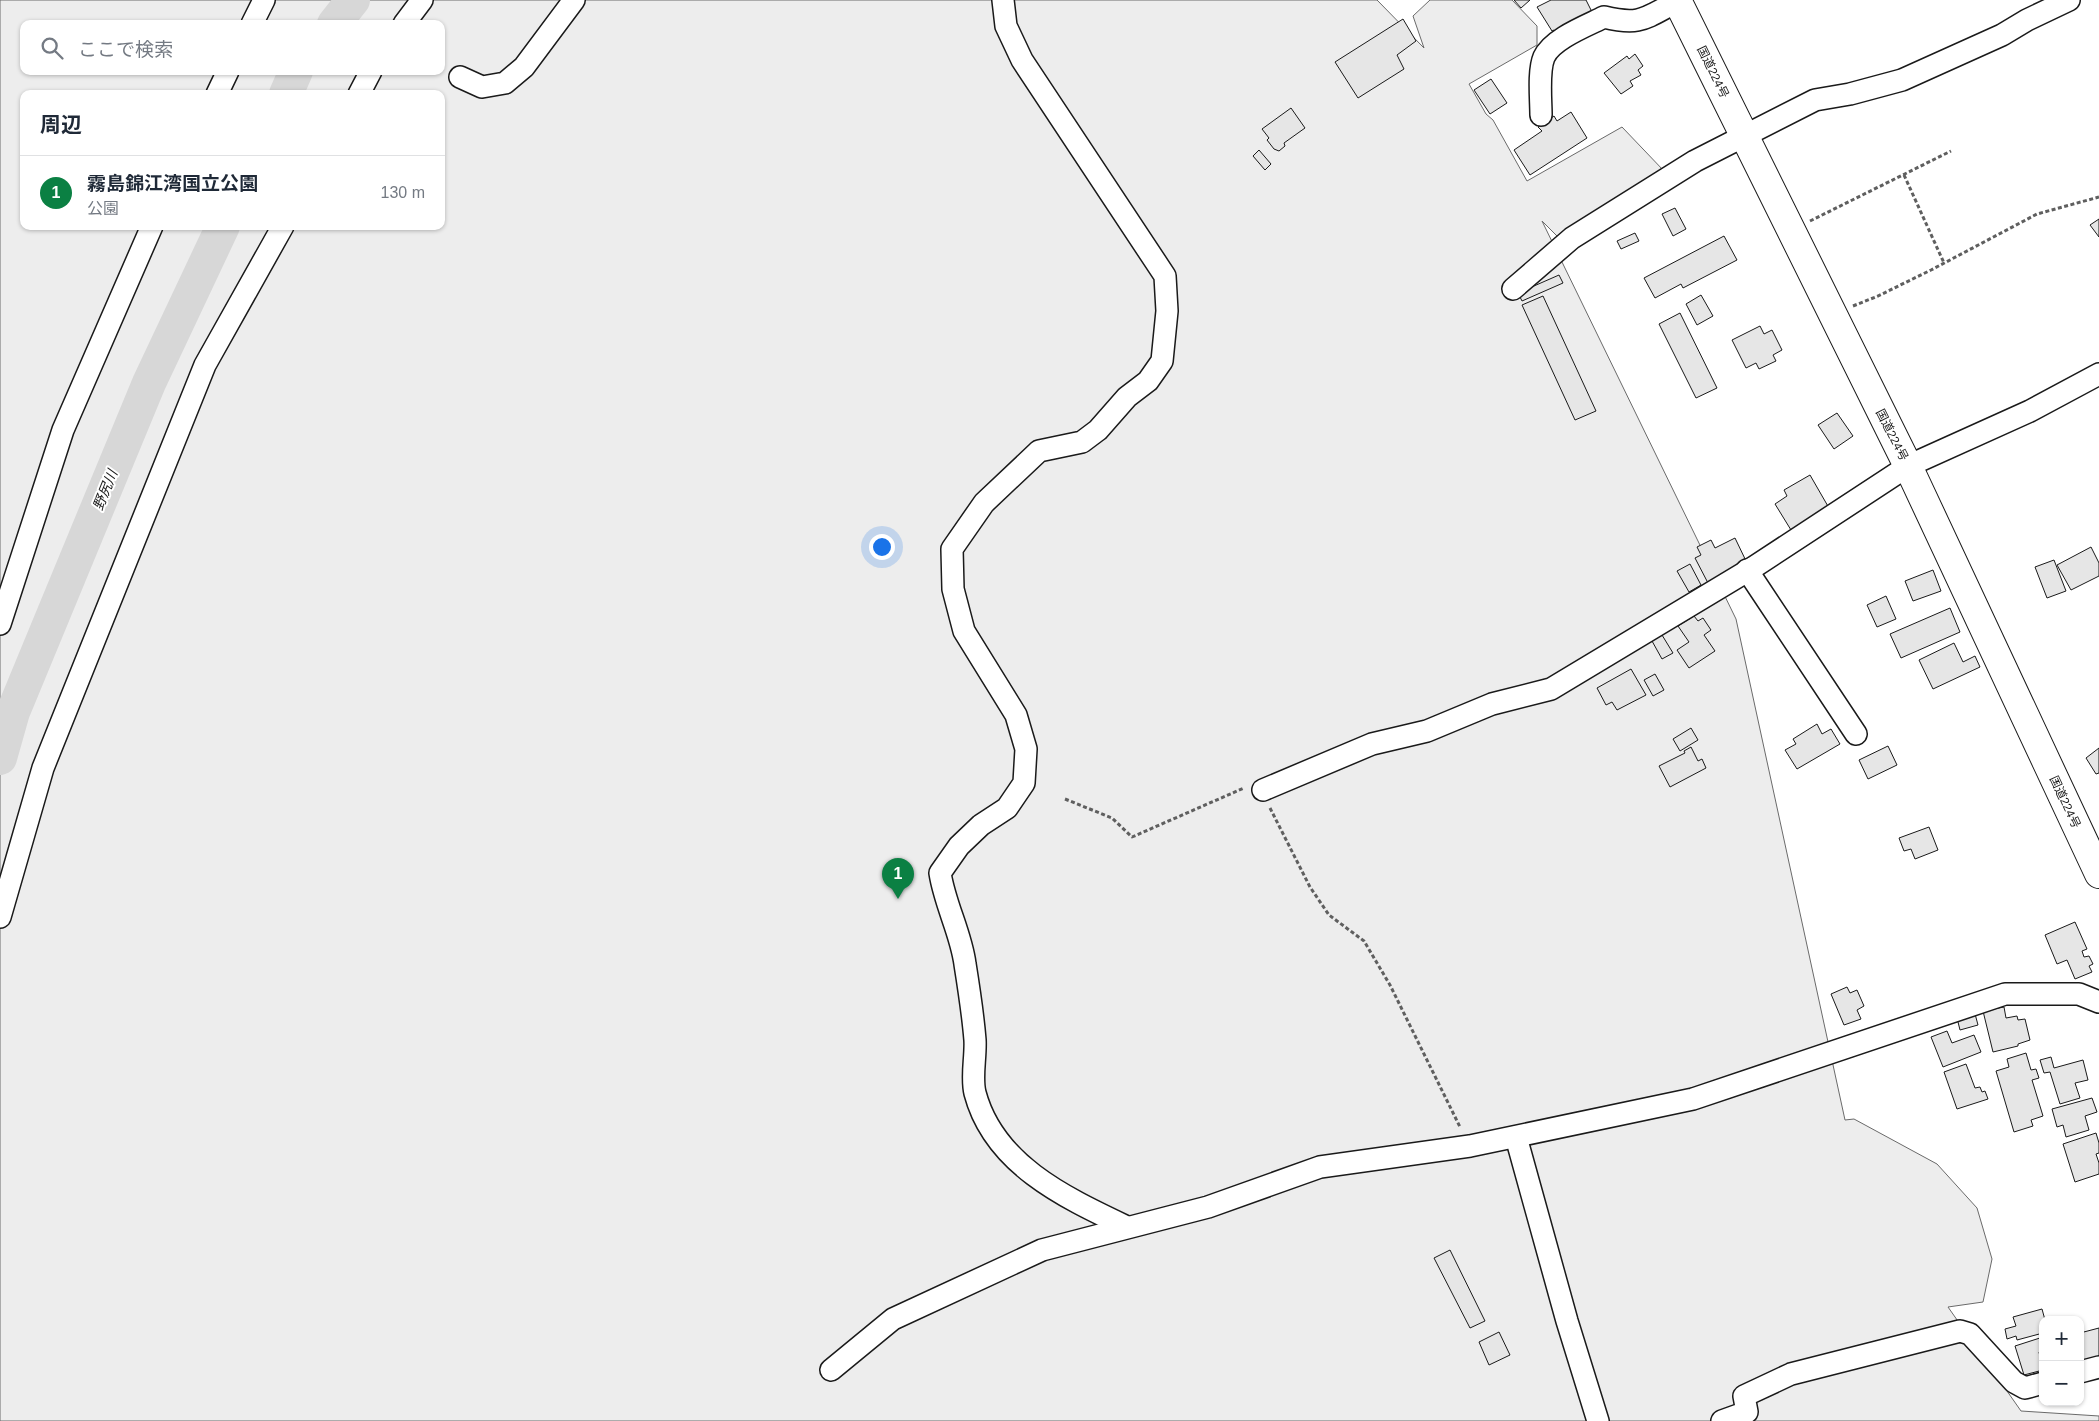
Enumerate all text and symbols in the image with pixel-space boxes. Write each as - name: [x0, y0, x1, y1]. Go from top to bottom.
- search box: [20, 20, 445, 75]
- icon: search: [38, 34, 66, 62]
- text: ここで検索: [78, 39, 173, 60]
- street label: 国道224号: [1694, 44, 1732, 100]
- text: 周辺: [40, 113, 82, 136]
- text: 霧島錦江湾国立公園: [87, 173, 258, 194]
- text: 1: [52, 184, 60, 201]
- text: 130 m: [381, 184, 425, 201]
- text: 公園: [87, 200, 119, 217]
- street label: 国道224号: [1873, 407, 1911, 463]
- water label: 野尻川: [90, 466, 121, 512]
- your location: [869, 534, 895, 560]
- street label: 国道224号: [2047, 774, 2083, 830]
- pin: 1: [882, 858, 914, 899]
- map controls: [2039, 1316, 2084, 1406]
- button: +: [2039, 1316, 2084, 1361]
- button: −: [2039, 1361, 2084, 1406]

